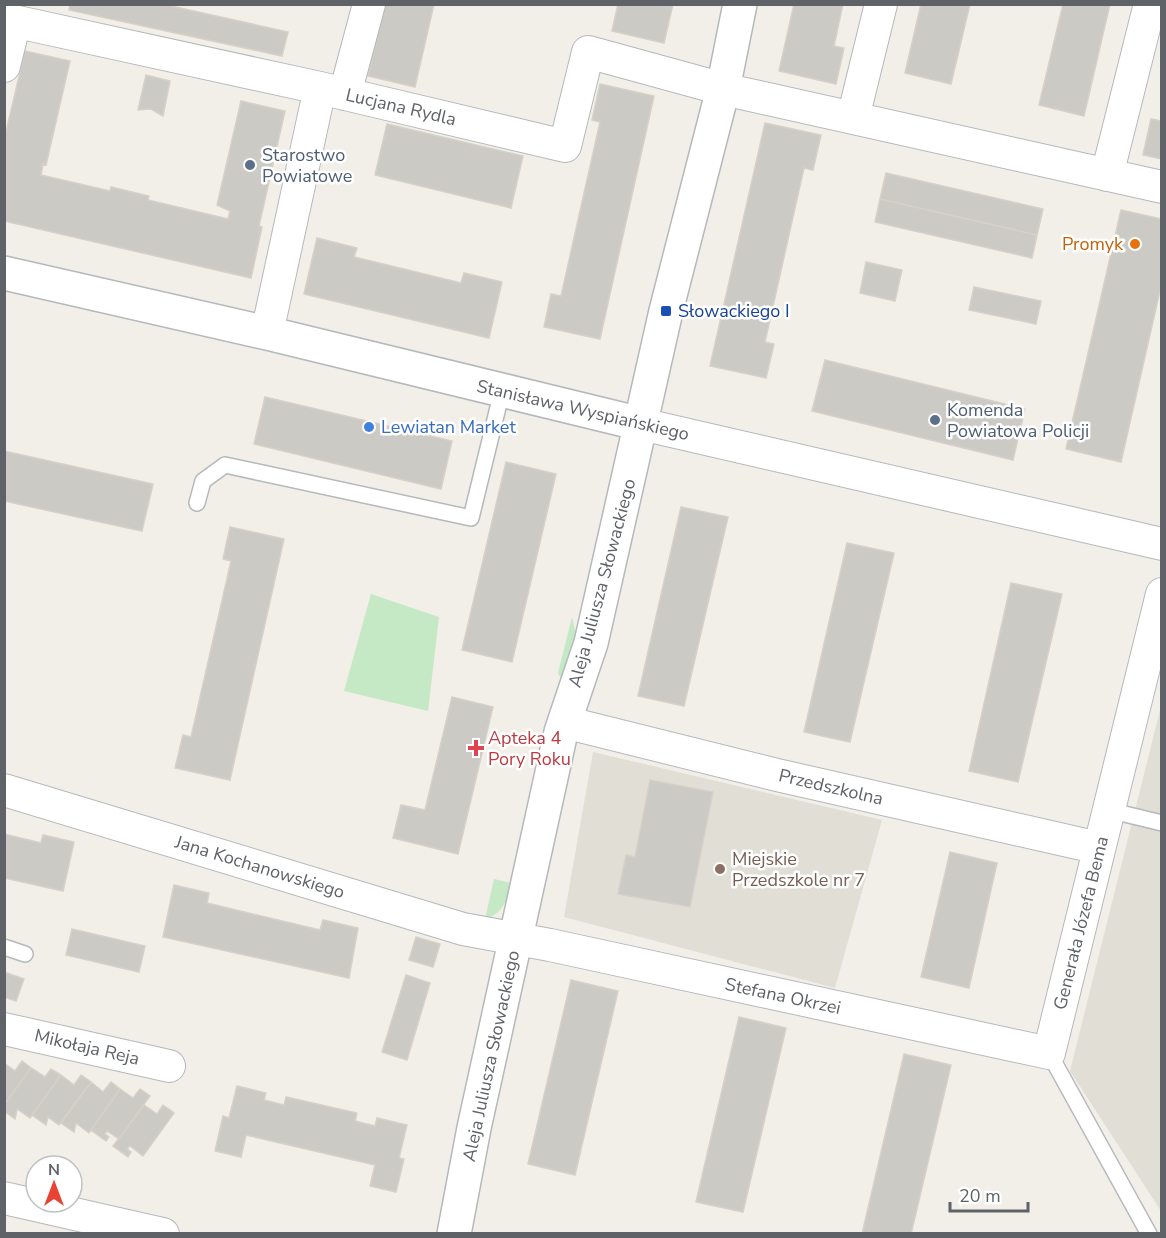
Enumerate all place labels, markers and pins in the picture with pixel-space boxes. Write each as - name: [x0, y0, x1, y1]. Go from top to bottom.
- place label: Starostwo Powiatowe: [262, 143, 352, 188]
- marker: Starostwo Powiatowe: [243, 158, 257, 172]
- place label: Promyk: [1062, 232, 1124, 256]
- marker: Promyk: [1128, 237, 1142, 251]
- place label: Słowackiego I: [678, 299, 790, 323]
- marker: Słowackiego I: [659, 304, 673, 318]
- place label: Komenda Powiatowa Policji: [947, 398, 1089, 443]
- marker: Komenda Powiatowa Policji: [928, 413, 942, 427]
- place label: Lewiatan Market: [381, 415, 516, 439]
- marker: Lewiatan Market: [362, 420, 376, 434]
- place label: Apteka 4 Pory Roku: [488, 726, 571, 771]
- marker: Apteka 4 Pory Roku: [469, 741, 483, 755]
- place label: Miejskie Przedszkole nr 7: [732, 847, 865, 892]
- marker: Miejskie Przedszkole nr 7: [713, 862, 727, 876]

